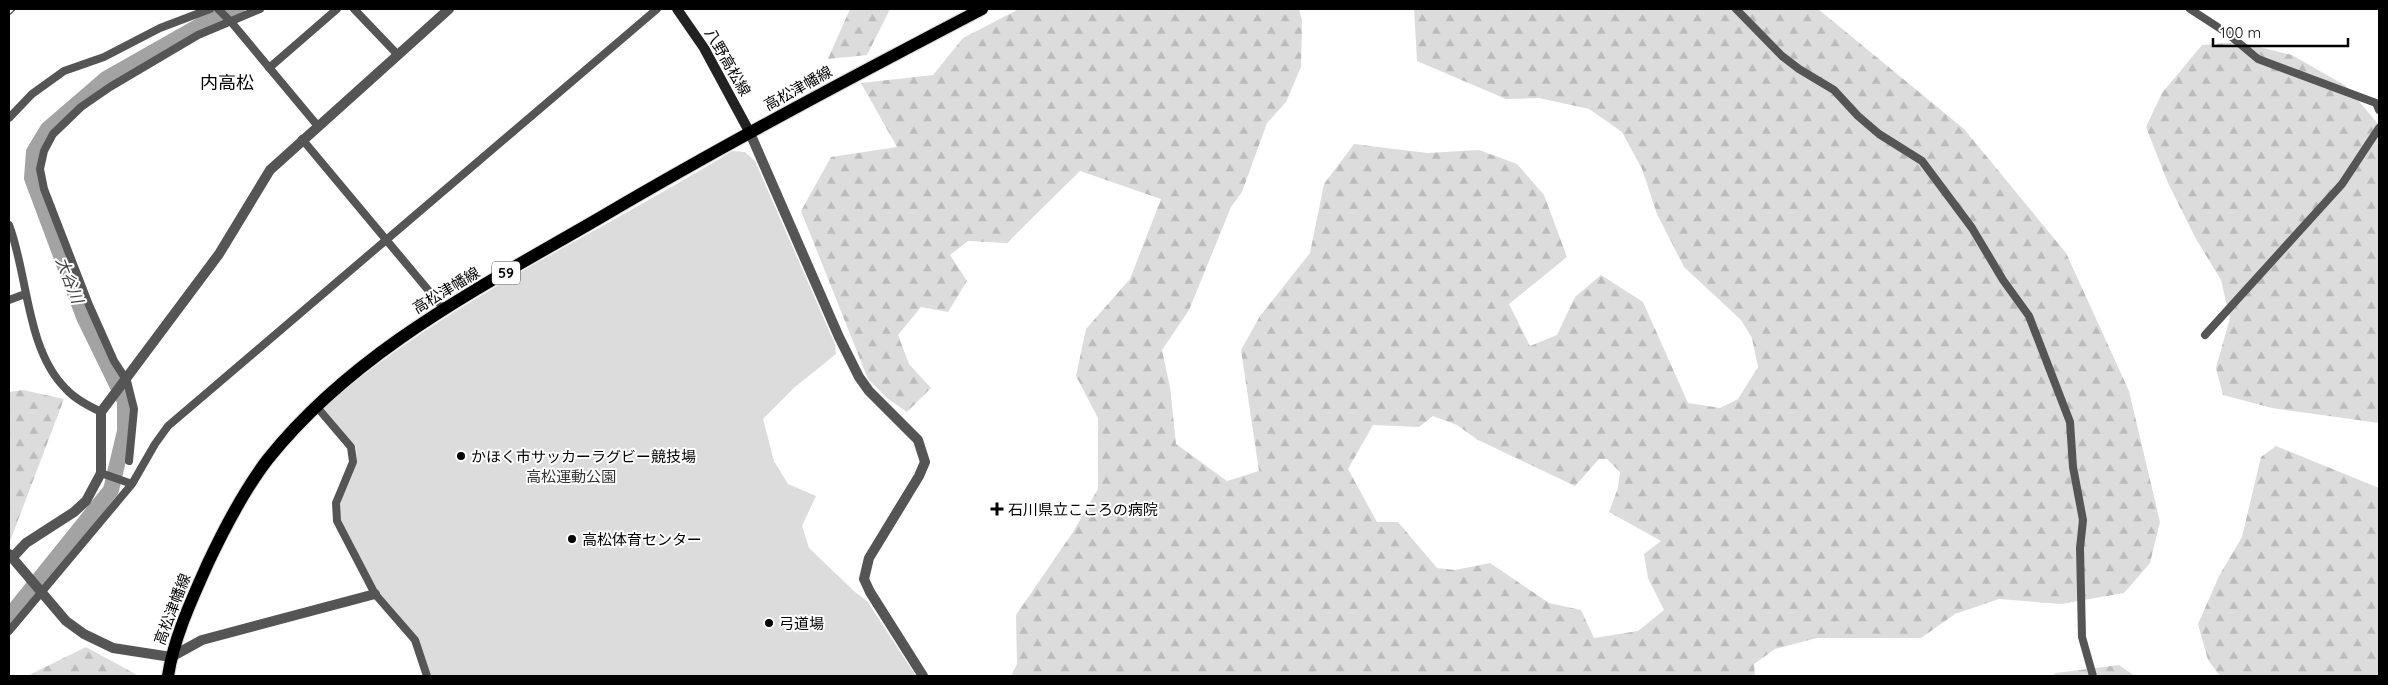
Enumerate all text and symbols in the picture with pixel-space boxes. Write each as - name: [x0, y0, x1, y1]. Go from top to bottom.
- scale bar: [2213, 15, 2348, 47]
- text: 100 m: [2220, 23, 2261, 42]
- street label: 八野高松線: [701, 25, 755, 99]
- street label: 高松津幡線: [761, 62, 835, 114]
- district label: 内高松: [200, 71, 254, 94]
- water label: 大谷川: [52, 254, 89, 308]
- road number: 59: [492, 262, 520, 284]
- street label: 高松津幡線: [409, 263, 483, 317]
- place label: かほく市サッカーラグビー競技場: [471, 447, 696, 466]
- marker: かほく市サッカーラグビー競技場: [455, 450, 467, 462]
- park label: 高松運動公園: [526, 467, 616, 486]
- place label: 石川県立こころの病院: [1008, 500, 1158, 519]
- marker: 石川県立こころの病院: [990, 502, 1004, 516]
- place label: 高松体育センター: [582, 530, 702, 549]
- marker: 高松体育センター: [566, 533, 578, 545]
- street label: 高松津幡線: [150, 571, 194, 647]
- place label: 弓道場: [779, 614, 824, 633]
- marker: 弓道場: [763, 617, 775, 629]

